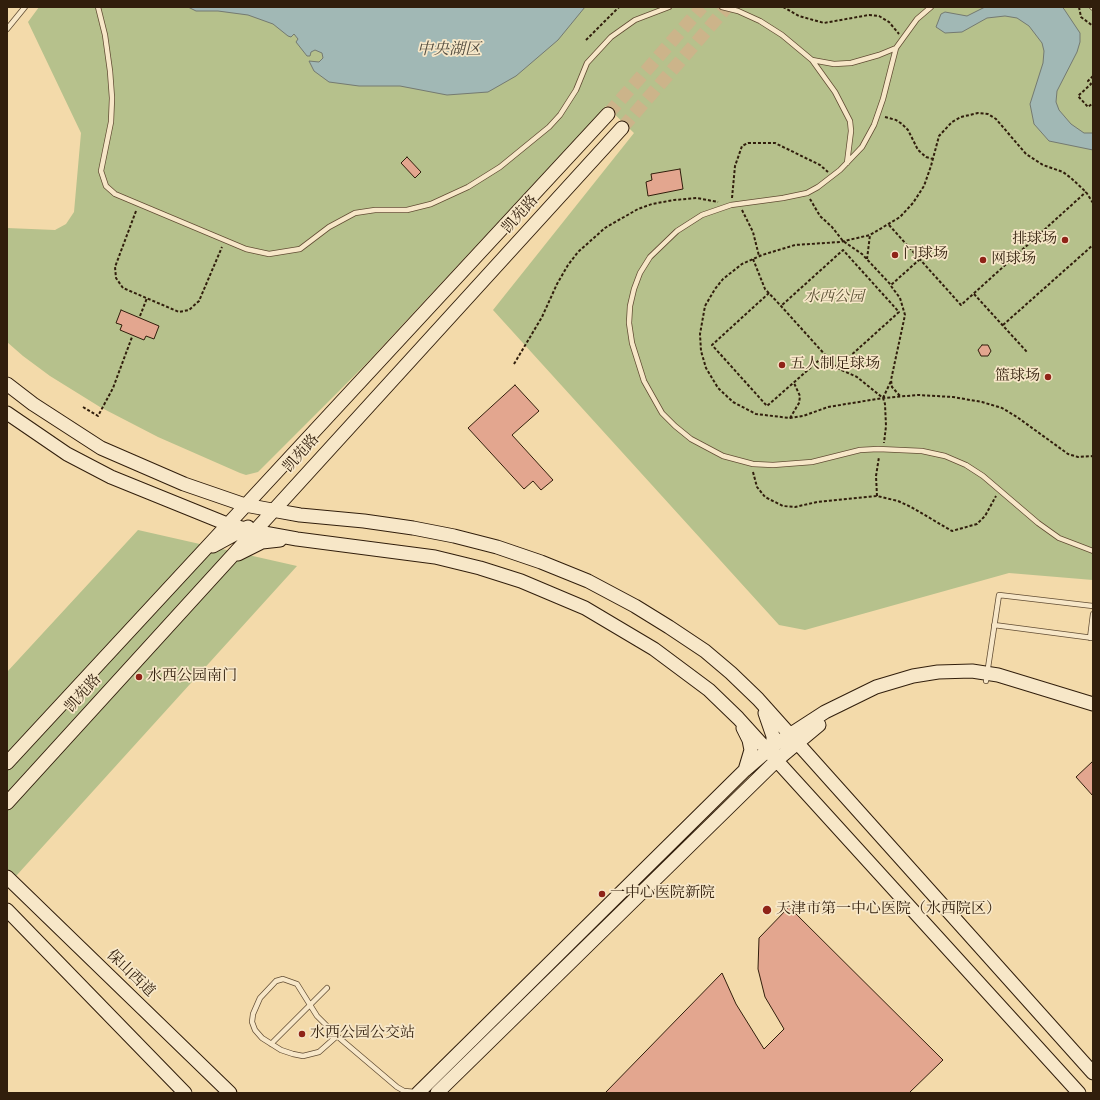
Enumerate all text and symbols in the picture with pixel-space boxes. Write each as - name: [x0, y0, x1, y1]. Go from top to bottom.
- water label: 中央湖区: [417, 41, 481, 61]
- street label: 凯苑路: [499, 192, 543, 238]
- place label: 排球场: [1012, 231, 1057, 249]
- marker: 排球场: [1060, 235, 1070, 245]
- place label: ‌门球场‌: [903, 246, 948, 264]
- marker: ‌门球场‌: [890, 250, 900, 260]
- place label: 网球场: [991, 251, 1036, 269]
- marker: 网球场: [978, 255, 988, 265]
- park label: 水西公园: [804, 289, 864, 307]
- place label: 五人制足球场: [790, 356, 880, 374]
- marker: 五人制足球场: [777, 360, 787, 370]
- place label: 篮球场: [995, 368, 1040, 386]
- marker: 篮球场: [1043, 372, 1053, 382]
- street label: 凯苑路: [280, 431, 324, 477]
- place label: 水西公园南门: [147, 668, 237, 686]
- street label: 凯苑路: [62, 671, 106, 717]
- marker: 水西公园南门: [134, 672, 144, 682]
- place label: 一中心医院新院: [610, 885, 715, 903]
- marker: 一中心医院新院: [597, 889, 607, 899]
- place label: 天津市第一中心医院（水西院区）: [776, 901, 1001, 919]
- marker: 天津市第一中心医院（水西院区）: [761, 904, 773, 916]
- street label: 保山西道: [102, 947, 158, 1001]
- place label: 水西公园公交站: [310, 1025, 415, 1043]
- marker: 水西公园公交站: [297, 1029, 307, 1039]

